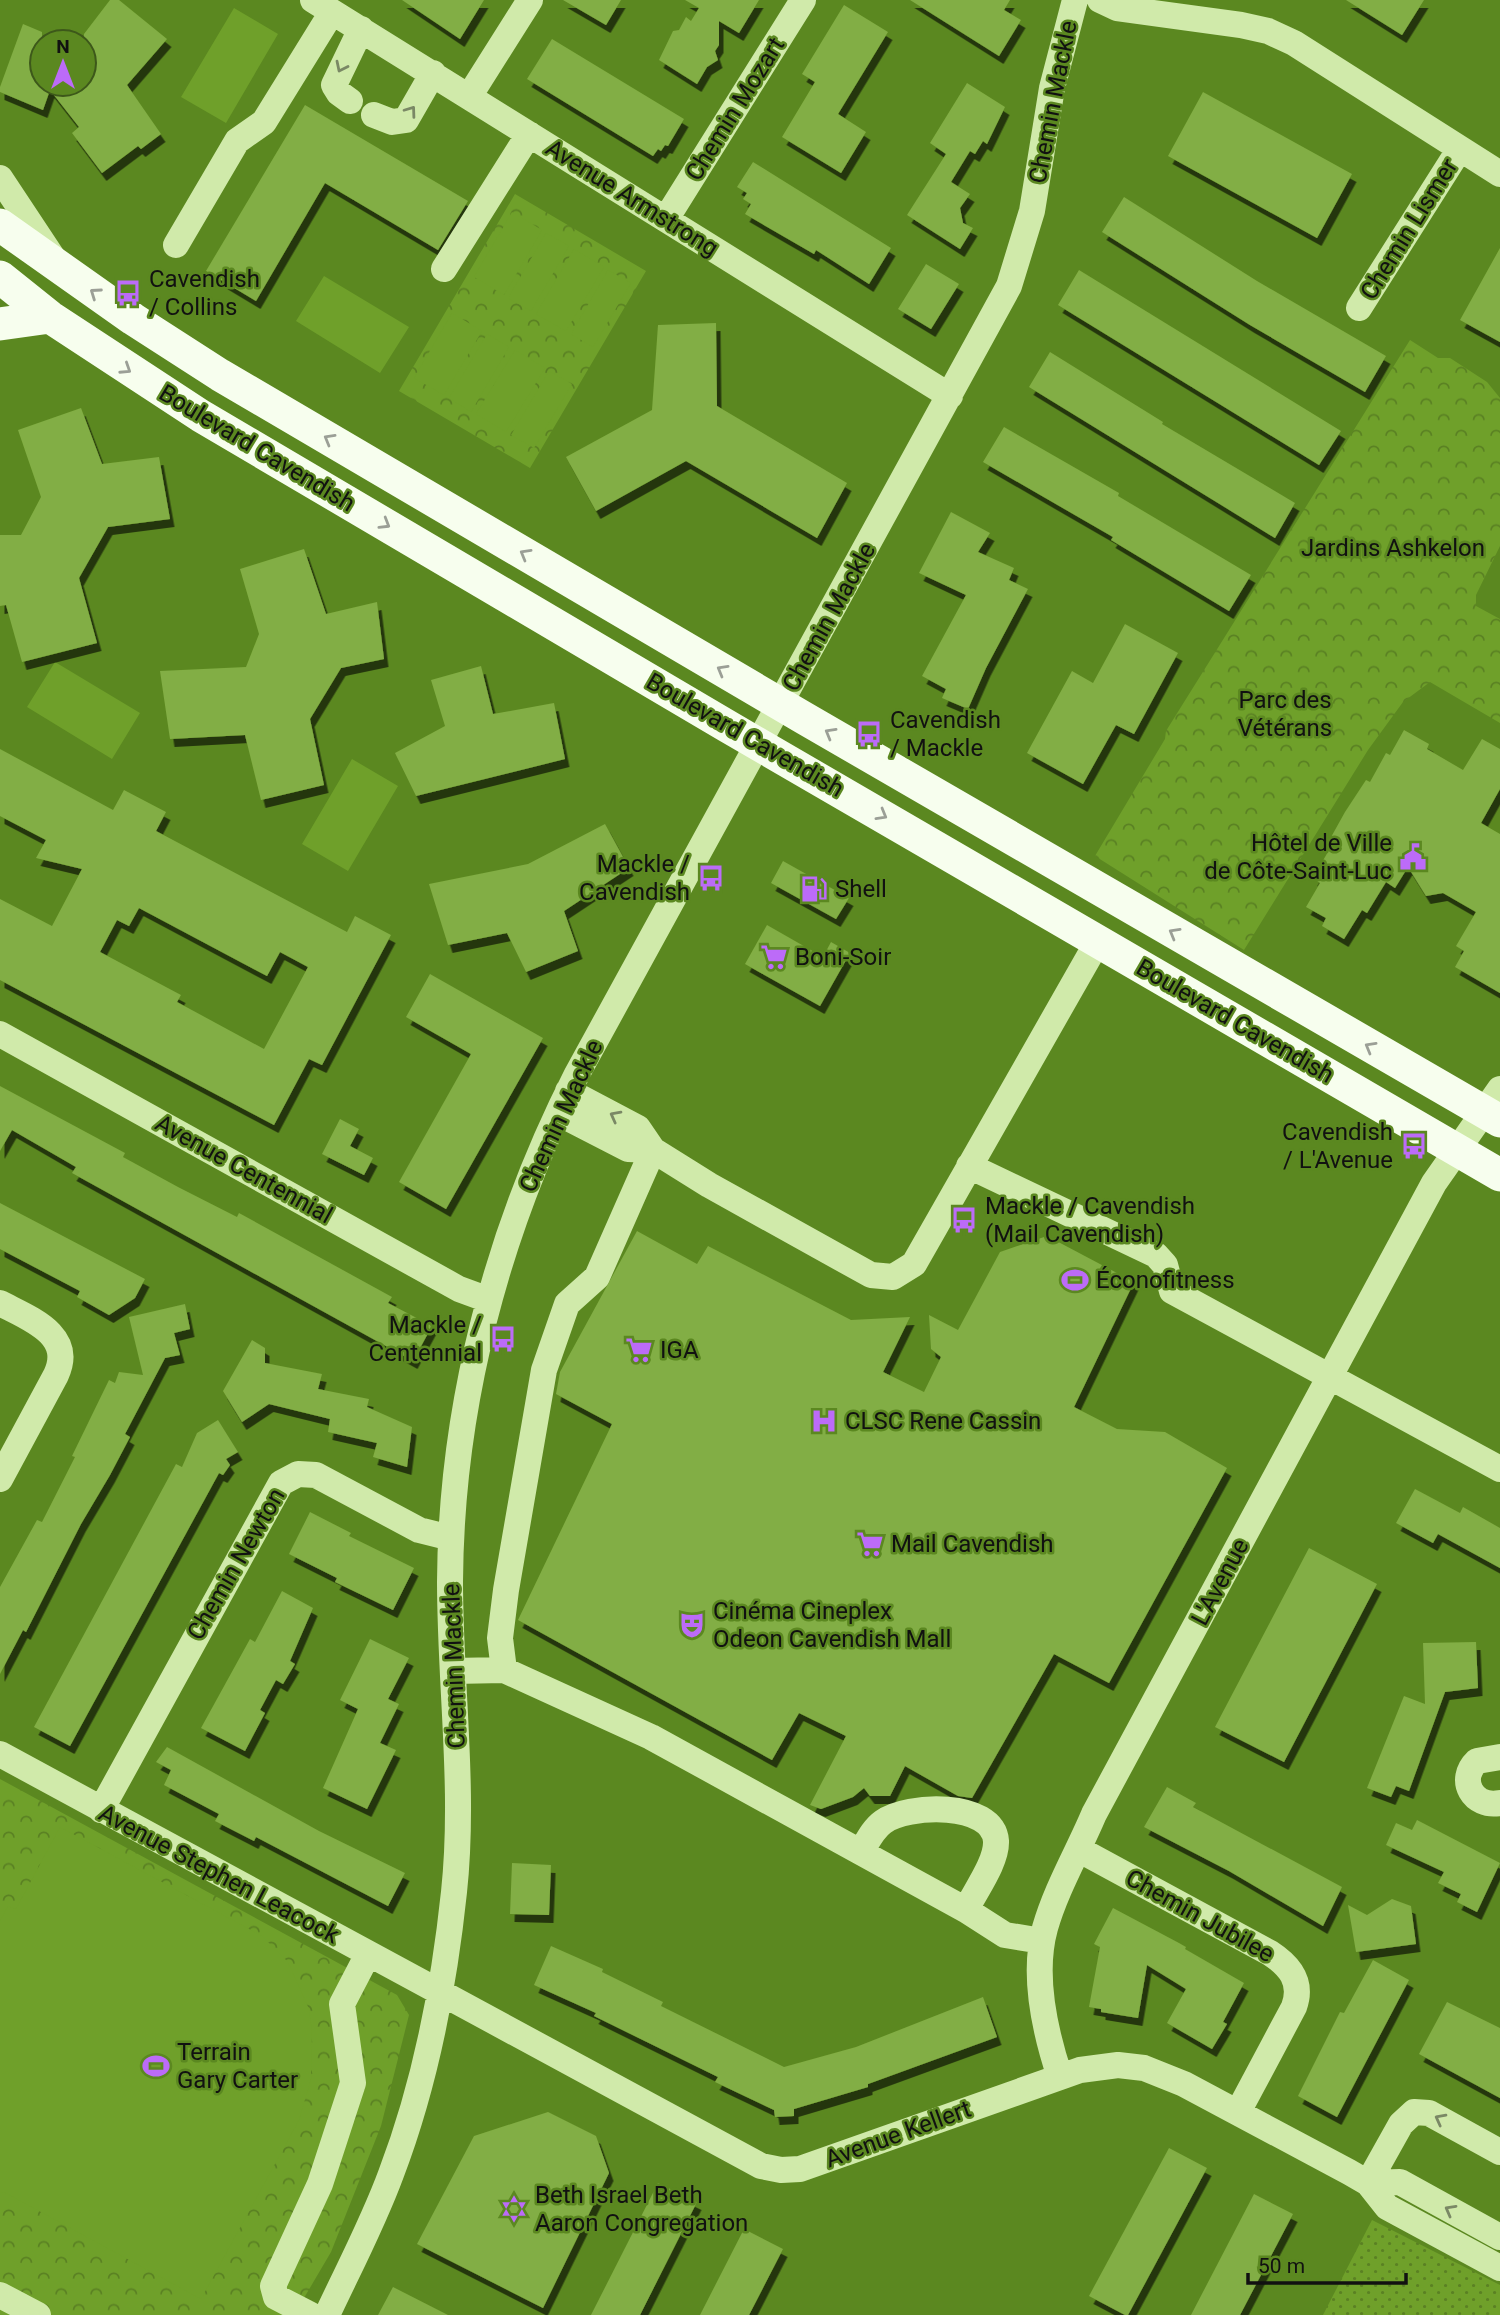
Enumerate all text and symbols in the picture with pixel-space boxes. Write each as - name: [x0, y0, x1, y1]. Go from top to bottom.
- street label: Chemin Mackle: [1024, 18, 1082, 186]
- north arrow: [28, 28, 98, 98]
- street label: Chemin Mozart: [680, 32, 790, 186]
- text: N: [56, 35, 70, 58]
- one-way arrow: [335, 60, 349, 72]
- one-way arrow: [403, 106, 415, 118]
- street label: Avenue Armstrong: [541, 134, 723, 262]
- street label: Chemin Lismer: [1355, 153, 1463, 305]
- place label: Cavendish / Collins: [149, 265, 260, 321]
- bus stop icon: Cavendish / Collins: [113, 278, 143, 308]
- one-way arrow: [90, 289, 103, 301]
- one-way arrow: [119, 361, 132, 374]
- street label: Boulevard Cavendish: [154, 379, 360, 517]
- one-way arrow: [324, 434, 337, 447]
- one-way arrow: [377, 515, 390, 528]
- park label: Jardins Ashkelon: [1301, 534, 1485, 562]
- street label: Chemin Mackle: [777, 538, 881, 696]
- one-way arrow: [520, 549, 533, 562]
- one-way arrow: [716, 665, 729, 678]
- street label: Boulevard Cavendish: [641, 667, 849, 803]
- park label: Parc des Vétérans: [1238, 686, 1332, 742]
- place label: Cavendish / Mackle: [890, 706, 1001, 762]
- bus stop icon: Cavendish / Mackle: [854, 719, 884, 749]
- one-way arrow: [824, 728, 837, 741]
- one-way arrow: [874, 806, 887, 819]
- place label: Hôtel de Ville de Côte-Saint-Luc: [1204, 829, 1392, 885]
- public building icon: Hôtel de Ville de Côte-Saint-Luc: [1398, 842, 1428, 872]
- place label: Mackle / Cavendish: [579, 850, 690, 906]
- bus stop icon: Mackle / Cavendish: [696, 863, 726, 893]
- fuel station icon: Shell: [799, 874, 829, 904]
- place label: Shell: [835, 875, 887, 903]
- one-way arrow: [1168, 928, 1181, 941]
- supermarket icon: Boni-Soir: [759, 942, 789, 972]
- place label: Boni-Soir: [795, 943, 891, 971]
- street label: Boulevard Cavendish: [1131, 953, 1339, 1089]
- street label: Chemin Mackle: [513, 1035, 609, 1197]
- one-way arrow: [1365, 1042, 1378, 1055]
- street label: Avenue Centennial: [151, 1109, 337, 1229]
- one-way arrow: [610, 1111, 622, 1124]
- place label: Cavendish / L'Avenue: [1282, 1118, 1393, 1174]
- bus stop icon: Cavendish / L'Avenue: [1399, 1131, 1429, 1161]
- place label: Mackle / Cavendish (Mail Cavendish): [985, 1192, 1195, 1248]
- bus stop icon: Mackle / Cavendish (Mail Cavendish): [949, 1205, 979, 1235]
- sports icon: Éconofitness: [1060, 1265, 1090, 1295]
- place label: Éconofitness: [1096, 1266, 1235, 1294]
- place label: Mackle / Centennial: [369, 1311, 482, 1367]
- bus stop icon: Mackle / Centennial: [488, 1324, 518, 1354]
- supermarket icon: IGA: [624, 1335, 654, 1365]
- place label: IGA: [660, 1336, 699, 1364]
- hospital icon: CLSC Rene Cassin: [809, 1406, 839, 1436]
- place label: CLSC Rene Cassin: [845, 1407, 1041, 1435]
- street label: Chemin Newton: [181, 1483, 291, 1645]
- supermarket icon: Mail Cavendish: [855, 1529, 885, 1559]
- place label: Mail Cavendish: [891, 1530, 1054, 1558]
- street label: L'Avenue: [1186, 1534, 1254, 1630]
- street label: Chemin Mackle: [437, 1583, 471, 1749]
- place label: Cinéma Cineplex Odeon Cavendish Mall: [713, 1597, 951, 1653]
- theatre icon: Cinéma Cineplex Odeon Cavendish Mall: [677, 1610, 707, 1640]
- street label: Avenue Stephen Leacock: [94, 1799, 344, 1950]
- street label: Chemin Jubilee: [1121, 1864, 1279, 1968]
- place label: Terrain Gary Carter: [177, 2038, 298, 2094]
- sports icon: Terrain Gary Carter: [141, 2051, 171, 2081]
- street label: Avenue Kellert: [821, 2095, 975, 2173]
- one-way arrow: [1435, 2114, 1447, 2127]
- place label: Beth Israel Beth Aaron Congregation: [535, 2181, 748, 2237]
- synagogue icon: Beth Israel Beth Aaron Congregation: [499, 2194, 529, 2224]
- one-way arrow: [1445, 2205, 1457, 2218]
- scale bar: [1248, 2242, 1406, 2286]
- text: 50 m: [1258, 2254, 1305, 2278]

